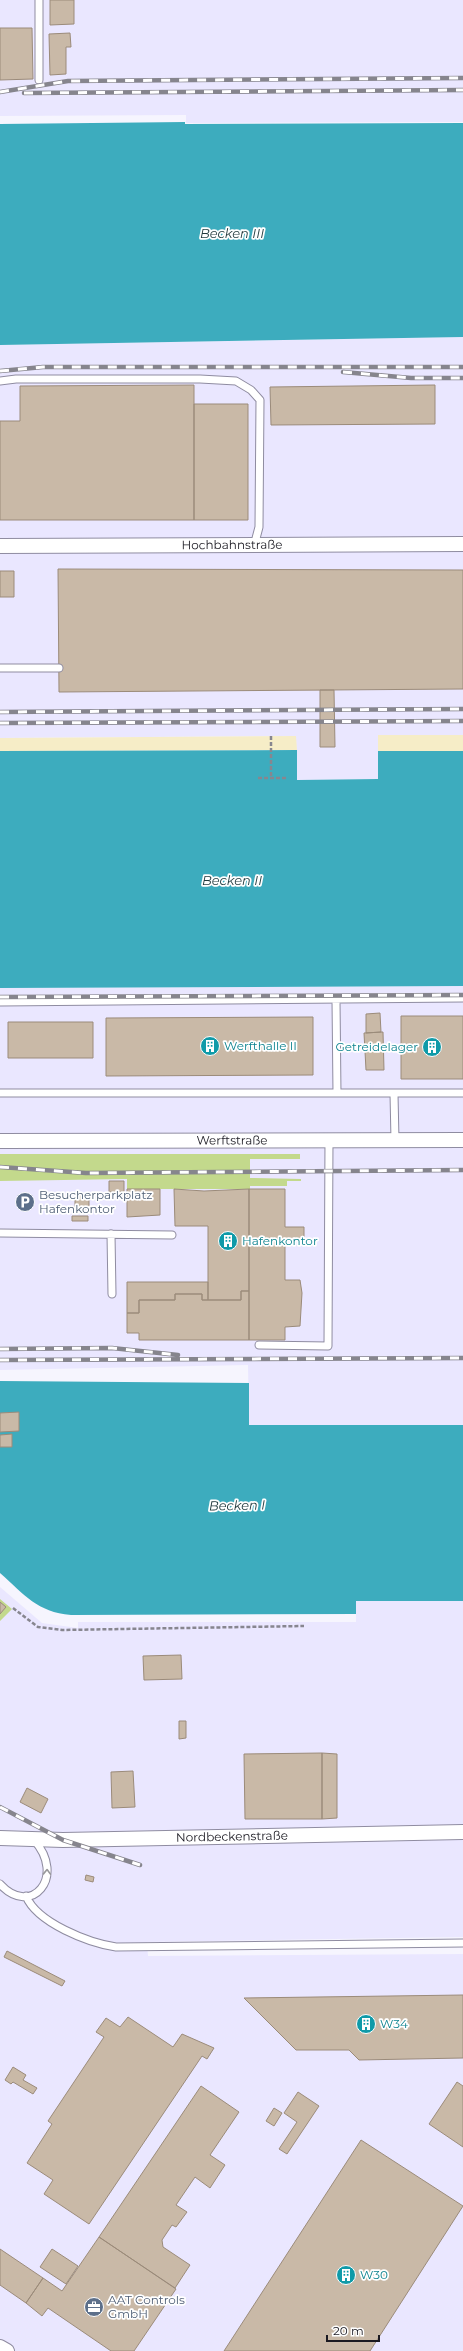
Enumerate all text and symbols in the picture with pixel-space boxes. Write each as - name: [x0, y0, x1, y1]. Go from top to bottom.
- water label: Becken III: [200, 225, 264, 241]
- street label: Hochbahnstraße: [181, 537, 283, 552]
- water label: Becken II: [202, 872, 262, 888]
- building icon: Werfthalle II: [199, 1035, 221, 1057]
- building icon: Getreidelager: [421, 1036, 443, 1058]
- place label: Werfthalle II: [224, 1038, 297, 1053]
- place label: Getreidelager: [335, 1039, 418, 1054]
- street label: Werftstraße: [196, 1132, 268, 1148]
- place label: Besucherparkplatz Hafenkontor: [39, 1187, 152, 1216]
- parking icon: Besucherparkplatz Hafenkontor: [14, 1191, 36, 1213]
- building icon: Hafenkontor: [217, 1230, 239, 1252]
- place label: Hafenkontor: [242, 1233, 318, 1248]
- water label: Becken I: [209, 1497, 265, 1513]
- street label: Nordbeckenstraße: [176, 1828, 288, 1845]
- one-way arrow: [43, 1868, 51, 1874]
- building icon: W34: [355, 2013, 377, 2035]
- place label: W34: [380, 2016, 408, 2031]
- building icon: W30: [335, 2264, 357, 2286]
- place label: W30: [360, 2267, 388, 2282]
- place label: AAT Controls GmbH: [108, 2292, 185, 2321]
- office icon: AAT Controls GmbH: [83, 2296, 105, 2318]
- scale bar: [327, 2317, 379, 2343]
- text: 20 m: [333, 2323, 364, 2338]

